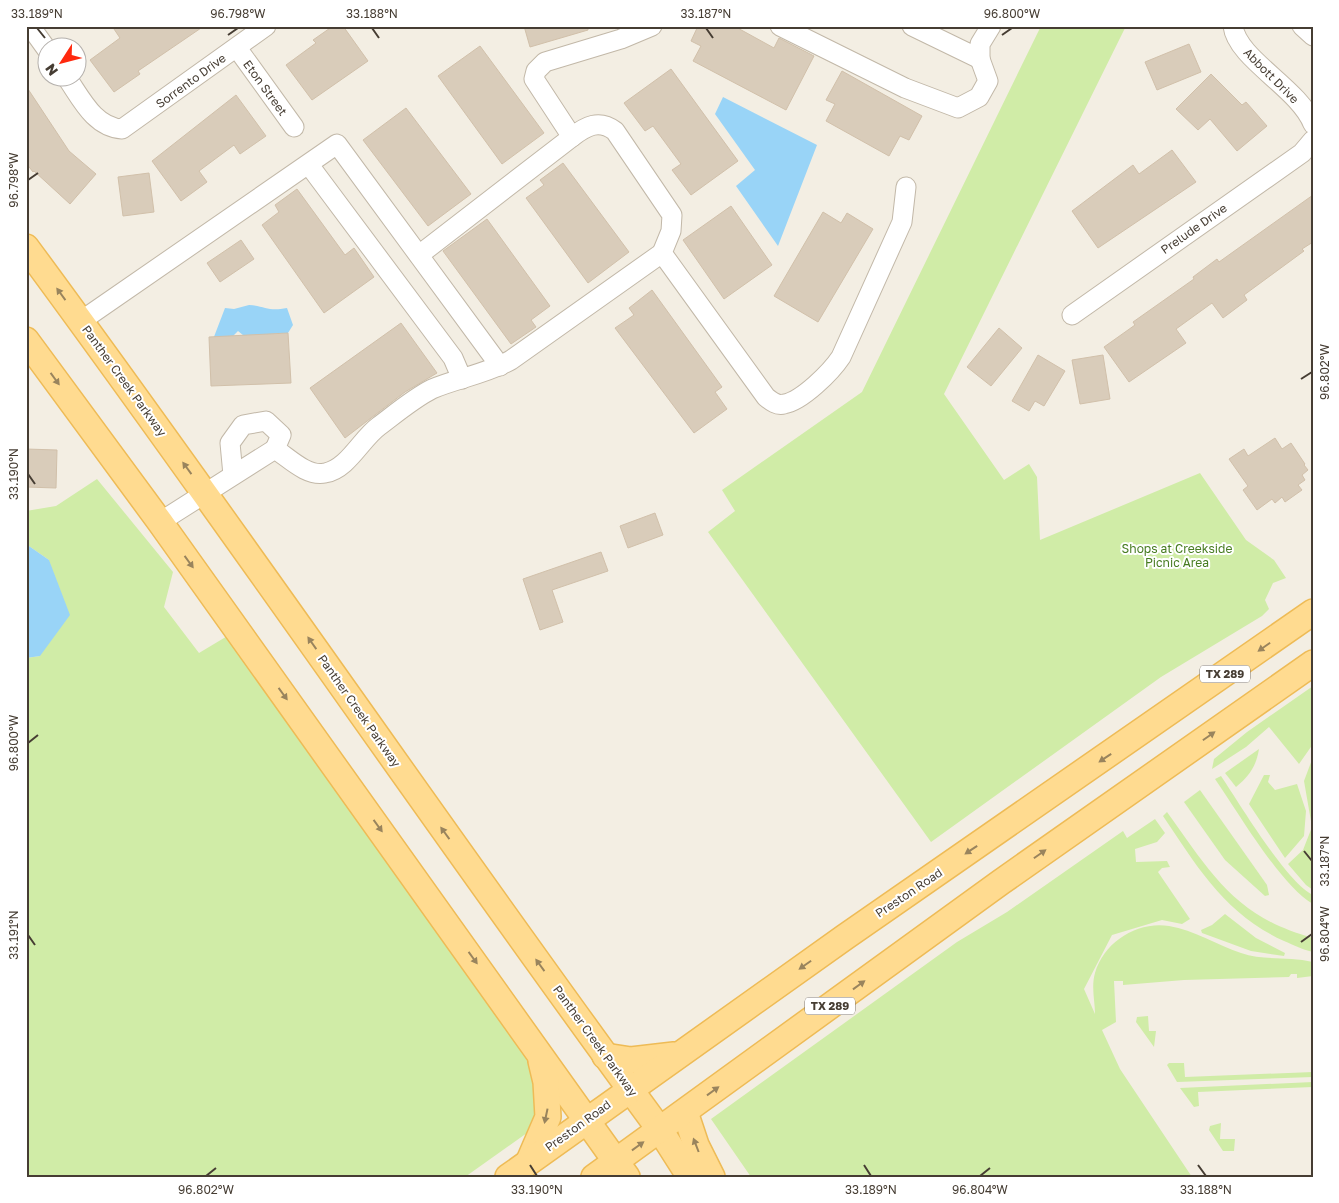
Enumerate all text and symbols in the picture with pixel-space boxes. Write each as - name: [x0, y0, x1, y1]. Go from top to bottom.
- text: 33.189°N: [11, 6, 63, 21]
- text: 96.798°W: [210, 6, 266, 21]
- text: 33.188°N: [346, 6, 398, 21]
- text: 33.187°N: [681, 6, 731, 21]
- text: 96.800°W: [984, 6, 1041, 21]
- north arrow: [38, 38, 88, 88]
- street label: Abbott Drive: [1241, 45, 1302, 107]
- street label: Sorrento Drive: [153, 50, 229, 111]
- street label: Eton Street: [240, 57, 291, 119]
- text: N: [41, 61, 61, 79]
- text: 96.798°W: [6, 152, 21, 208]
- street label: Prelude Drive: [1158, 200, 1230, 257]
- one-way arrow: [56, 287, 66, 301]
- street label: Panther Creek Parkway: [79, 322, 170, 439]
- text: 96.802°W: [1317, 344, 1332, 400]
- one-way arrow: [50, 372, 60, 386]
- text: 33.190°N: [6, 448, 21, 500]
- one-way arrow: [182, 461, 192, 475]
- park label: Shops at Creekside Picnic Area: [1122, 541, 1232, 570]
- one-way arrow: [184, 555, 194, 569]
- one-way arrow: [307, 636, 317, 650]
- one-way arrow: [1258, 641, 1271, 652]
- street label: Panther Creek Parkway: [315, 652, 404, 770]
- road number: TX 289: [1200, 666, 1250, 682]
- one-way arrow: [278, 687, 288, 701]
- text: 96.800°W: [6, 714, 21, 771]
- one-way arrow: [1202, 731, 1216, 741]
- one-way arrow: [1098, 753, 1112, 763]
- one-way arrow: [373, 819, 383, 833]
- one-way arrow: [440, 826, 450, 840]
- text: 33.187°N: [1317, 836, 1332, 886]
- one-way arrow: [964, 845, 978, 855]
- one-way arrow: [1034, 849, 1047, 859]
- street label: Preston Road: [872, 865, 945, 920]
- text: 96.804°W: [1317, 906, 1332, 962]
- text: 33.191°N: [6, 910, 21, 960]
- one-way arrow: [467, 951, 478, 964]
- one-way arrow: [535, 958, 545, 972]
- one-way arrow: [798, 960, 812, 970]
- one-way arrow: [852, 980, 866, 990]
- street label: Panther Creek Parkway: [550, 982, 641, 1099]
- road number: TX 289: [805, 998, 855, 1014]
- one-way arrow: [706, 1086, 720, 1096]
- street label: Preston Road: [542, 1097, 613, 1154]
- one-way arrow: [542, 1109, 550, 1124]
- one-way arrow: [692, 1138, 700, 1152]
- one-way arrow: [631, 1141, 645, 1151]
- text: 96.802°W: [178, 1182, 234, 1197]
- text: 33.190°N: [511, 1182, 563, 1197]
- text: 33.189°N: [845, 1182, 897, 1197]
- text: 96.804°W: [952, 1182, 1008, 1197]
- text: 33.188°N: [1180, 1182, 1232, 1197]

